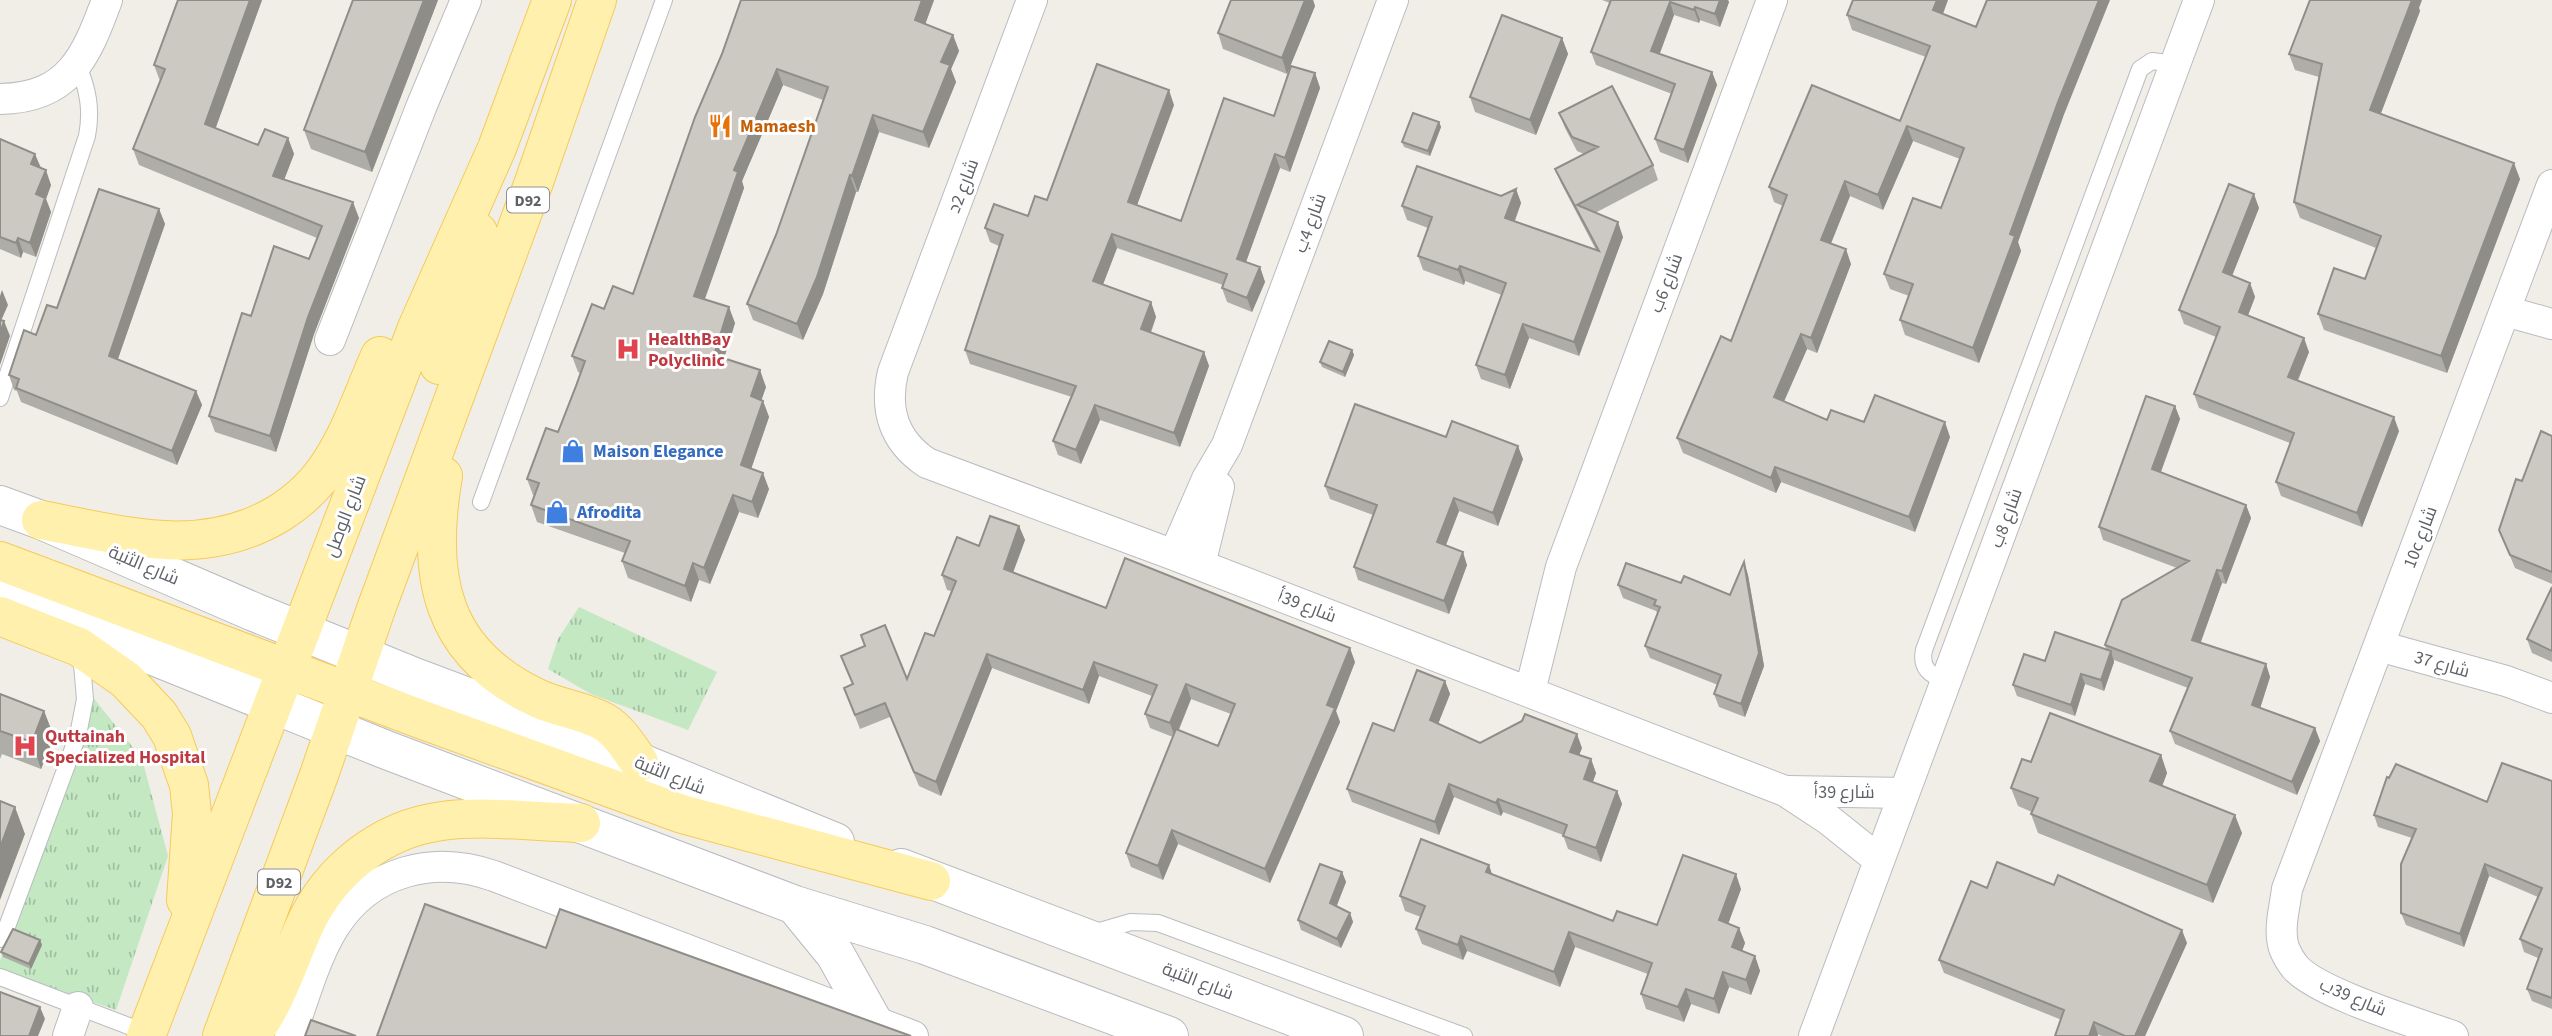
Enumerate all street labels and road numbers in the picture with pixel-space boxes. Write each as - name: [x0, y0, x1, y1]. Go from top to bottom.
- street label: شارع 2د: [942, 156, 985, 217]
- road number: D92: [507, 188, 549, 212]
- street label: شارع 4ب: [1288, 190, 1333, 256]
- street label: شارع 6ب: [1644, 250, 1689, 316]
- street label: شارع الوصل: [318, 472, 373, 561]
- street label: شارع 8ب: [1984, 485, 2029, 551]
- street label: 10c شارع: [2397, 503, 2444, 572]
- street label: شارع الثنية: [105, 539, 183, 592]
- street label: شارع 39أ: [1274, 584, 1340, 629]
- street label: شارع 37: [2411, 645, 2472, 684]
- street label: شارع الثنية: [631, 750, 709, 801]
- street label: شارع 39أ: [1813, 780, 1875, 805]
- road number: D92: [258, 870, 300, 894]
- street label: شارع الثنية: [1159, 956, 1237, 1006]
- street label: شارع 39ب: [2315, 972, 2390, 1023]

